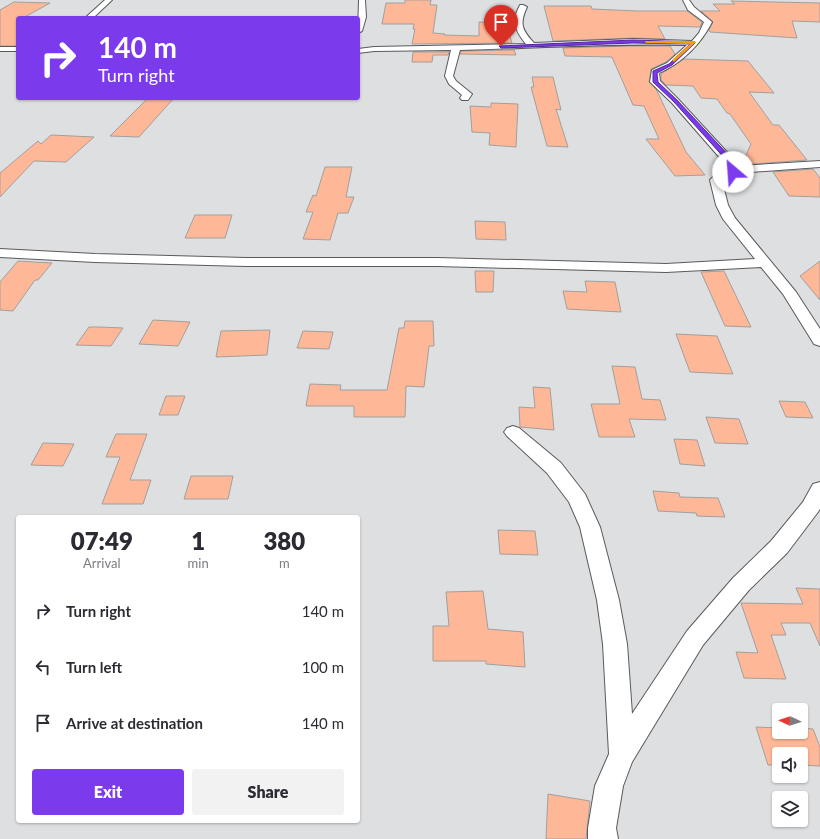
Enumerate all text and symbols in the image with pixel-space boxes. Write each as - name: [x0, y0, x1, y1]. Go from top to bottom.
- pin: [484, 5, 518, 46]
- icon: arrive: [490, 11, 512, 33]
- text: 140 m: [98, 30, 177, 64]
- icon: right: [32, 32, 84, 84]
- text: Turn right: [98, 64, 175, 86]
- position arrow: [712, 151, 754, 193]
- text: 07:49: [71, 526, 133, 555]
- text: 1: [191, 526, 205, 555]
- text: 380: [263, 526, 305, 555]
- text: Arrival: [83, 555, 121, 571]
- text: min: [188, 555, 209, 571]
- text: m: [279, 555, 290, 571]
- icon: right: [32, 600, 54, 622]
- text: Turn right: [66, 602, 131, 620]
- text: 140 m: [302, 602, 344, 620]
- icon: left: [32, 656, 54, 678]
- text: Turn left: [66, 658, 122, 676]
- text: 100 m: [302, 658, 344, 676]
- north arrow: [772, 703, 808, 739]
- map controls: [772, 703, 808, 827]
- icon: arrive: [32, 712, 54, 734]
- text: Arrive at destination: [66, 714, 203, 732]
- text: 140 m: [302, 714, 344, 732]
- button: sound: [772, 747, 808, 783]
- button: Exit: [32, 769, 184, 815]
- button: Share: [192, 769, 344, 815]
- button: layers: [772, 791, 808, 827]

